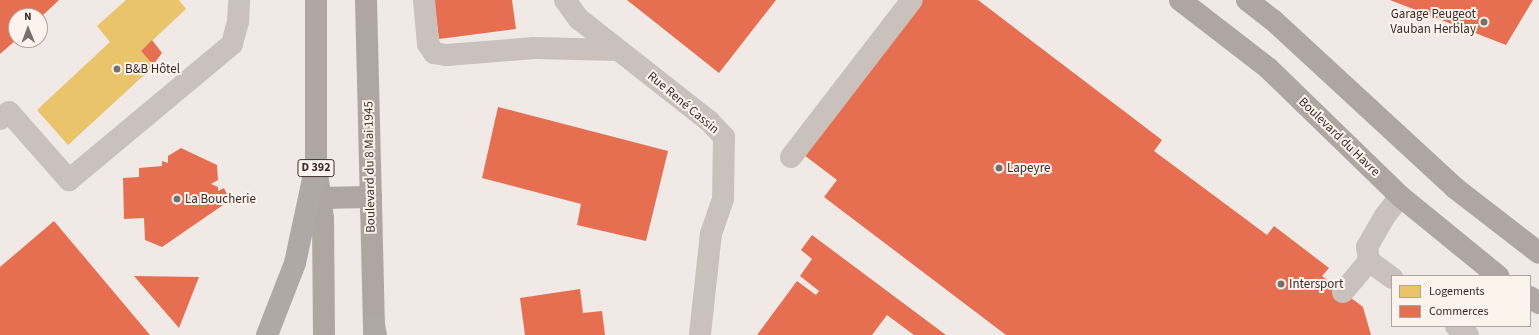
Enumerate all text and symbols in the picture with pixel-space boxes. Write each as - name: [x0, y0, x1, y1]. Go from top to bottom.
- place label: Garage Peugeot Vauban Herblay: [1390, 7, 1476, 38]
- north arrow: [8, 8, 48, 48]
- text: N: [24, 9, 32, 24]
- marker: Garage Peugeot Vauban Herblay: [1479, 17, 1489, 27]
- place label: B&B Hôtel: [125, 61, 180, 77]
- marker: B&B Hôtel: [112, 64, 122, 74]
- street label: Rue René Cassin: [644, 69, 722, 137]
- street label: Boulevard du Havre: [1295, 94, 1383, 180]
- street label: Boulevard du 8 Mai 1945: [361, 101, 379, 233]
- road number: D 392: [297, 158, 335, 178]
- place label: Lapeyre: [1007, 160, 1051, 176]
- marker: Lapeyre: [994, 163, 1004, 173]
- place label: La Boucherie: [185, 191, 256, 207]
- marker: La Boucherie: [172, 194, 182, 204]
- legend: [1391, 275, 1531, 327]
- place label: Intersport: [1289, 276, 1343, 292]
- marker: Intersport: [1276, 279, 1286, 289]
- text: Logements: [1429, 283, 1484, 300]
- text: Commerces: [1429, 303, 1488, 320]

